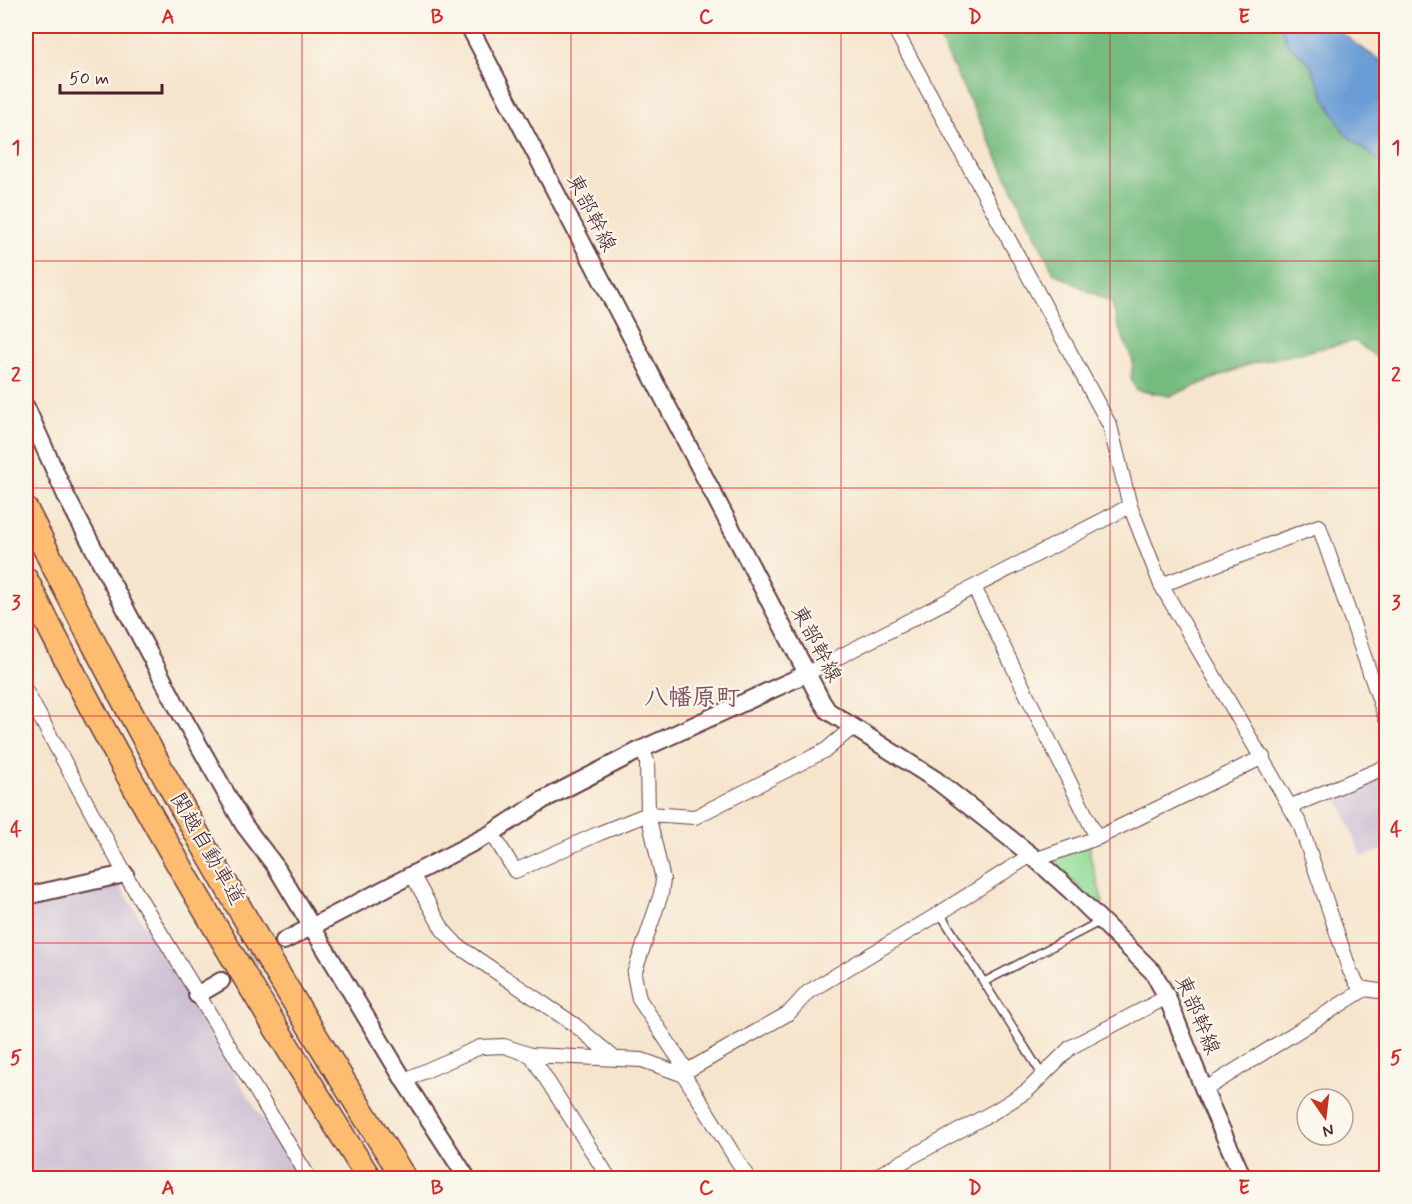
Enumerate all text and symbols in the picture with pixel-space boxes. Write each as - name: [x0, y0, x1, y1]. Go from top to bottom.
- text: A: [161, 4, 175, 31]
- text: B: [431, 4, 444, 31]
- text: C: [699, 4, 714, 31]
- text: D: [968, 4, 982, 31]
- text: E: [1238, 4, 1250, 31]
- scale bar: [60, 57, 162, 95]
- text: 50 m: [69, 67, 109, 91]
- text: 1: [12, 135, 20, 162]
- text: 1: [1392, 135, 1400, 162]
- street label: 東部幹線: [559, 169, 623, 257]
- text: 2: [11, 362, 21, 389]
- text: 2: [1391, 362, 1401, 389]
- text: 3: [11, 590, 21, 617]
- text: 3: [1391, 590, 1401, 617]
- street label: 東部幹線: [784, 600, 848, 688]
- district label: 八幡原町: [644, 683, 740, 714]
- street label: 関越自動車道: [163, 787, 251, 911]
- text: 4: [10, 817, 22, 844]
- text: 4: [1390, 817, 1402, 844]
- street label: 東部幹線: [1168, 971, 1226, 1059]
- text: 5: [10, 1045, 22, 1072]
- text: 5: [1390, 1045, 1402, 1072]
- north arrow: [1295, 1087, 1355, 1147]
- text: N: [1321, 1119, 1336, 1142]
- text: A: [161, 1175, 175, 1202]
- text: B: [431, 1175, 444, 1202]
- text: C: [699, 1175, 714, 1202]
- text: D: [968, 1175, 982, 1202]
- text: E: [1238, 1175, 1250, 1202]

